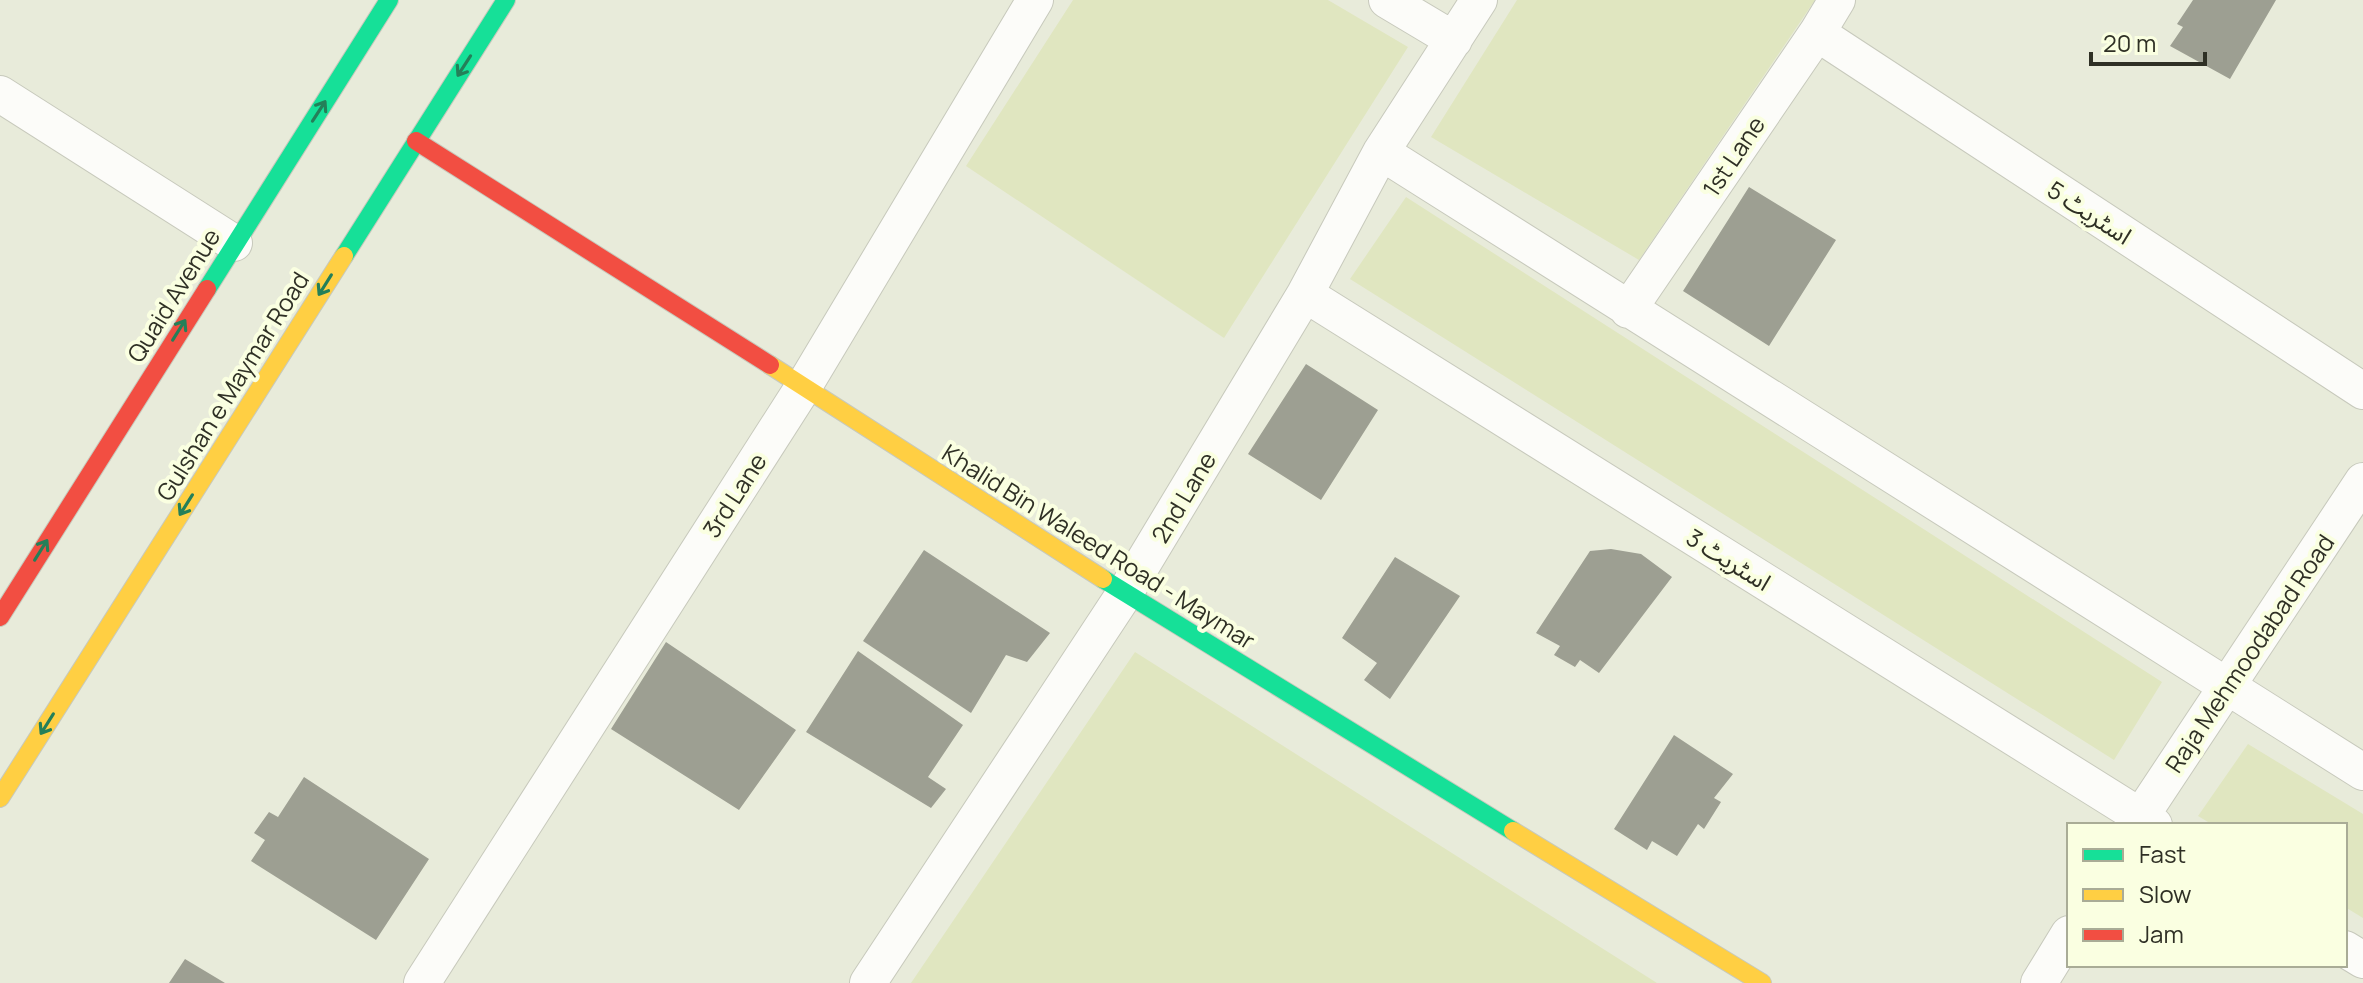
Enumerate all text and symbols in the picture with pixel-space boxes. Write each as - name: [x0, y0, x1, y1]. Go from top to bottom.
- scale bar: [2091, 16, 2205, 66]
- text: 20 m: [2103, 26, 2156, 59]
- one-way arrow: [456, 54, 473, 76]
- one-way arrow: [310, 100, 327, 122]
- street label: 1st Lane: [1694, 109, 1772, 203]
- street label: اسٹریٹ 5: [2041, 172, 2139, 252]
- street label: Quaid Avenue: [119, 222, 227, 368]
- street label: Gulshan e Maymar Road: [148, 265, 316, 507]
- one-way arrow: [316, 273, 332, 296]
- one-way arrow: [172, 319, 188, 342]
- street label: Khalid Bin Waleed Road - Maymar: [936, 436, 1262, 656]
- street label: 2nd Lane: [1143, 445, 1223, 549]
- street label: 3rd Lane: [694, 446, 774, 544]
- one-way arrow: [177, 493, 193, 516]
- street label: اسٹریٹ 3: [1680, 520, 1778, 598]
- street label: Raja Mehmoodabad Road: [2157, 527, 2341, 779]
- one-way arrow: [33, 540, 50, 562]
- one-way arrow: [38, 713, 55, 735]
- legend: [2067, 823, 2347, 967]
- text: Fast: [2139, 837, 2186, 870]
- text: Slow: [2139, 877, 2192, 910]
- text: Jam: [2139, 917, 2184, 950]

